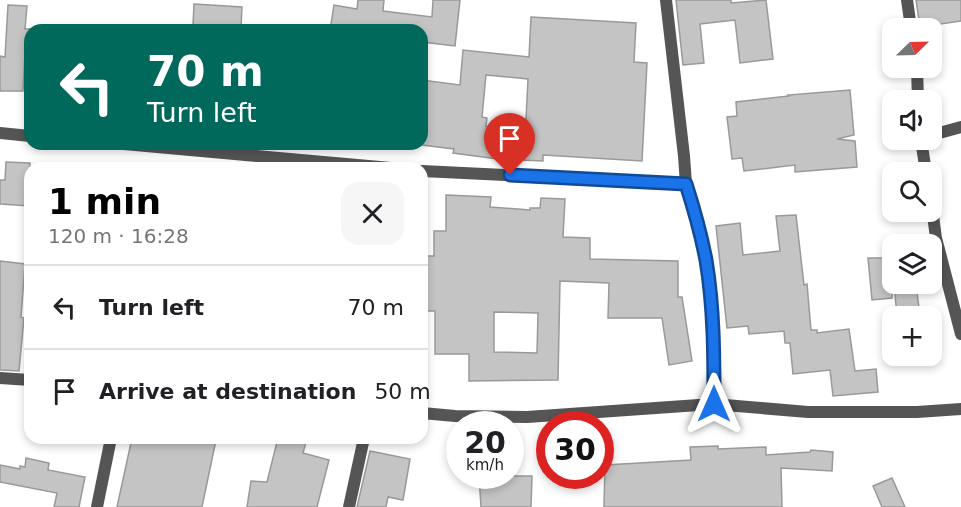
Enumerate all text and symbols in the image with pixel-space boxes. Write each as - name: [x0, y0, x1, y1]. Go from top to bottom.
- north arrow: [882, 18, 942, 78]
- map controls: [882, 18, 942, 366]
- text: 70 m: [147, 47, 264, 96]
- icon: left: [48, 48, 126, 126]
- button: sound: [882, 90, 942, 150]
- text: Turn left: [147, 97, 257, 128]
- pin: [484, 113, 535, 175]
- icon: arrive: [493, 122, 526, 155]
- button: search: [882, 162, 942, 222]
- text: 1 min: [48, 181, 161, 222]
- button: close: [341, 182, 404, 245]
- text: 120 m · 16:28: [48, 224, 189, 248]
- button: layers: [882, 234, 942, 294]
- icon: left: [48, 291, 81, 324]
- text: Turn left: [99, 295, 204, 320]
- text: 70 m: [348, 295, 404, 320]
- button: +: [882, 306, 942, 366]
- position arrow: [682, 372, 746, 436]
- icon: arrive: [48, 375, 81, 408]
- text: Arrive at destination: [99, 379, 356, 404]
- text: 50 m: [374, 379, 431, 404]
- speed limit sign: 30: [536, 411, 614, 489]
- text: 20: [464, 425, 506, 460]
- text: km/h: [466, 456, 504, 474]

